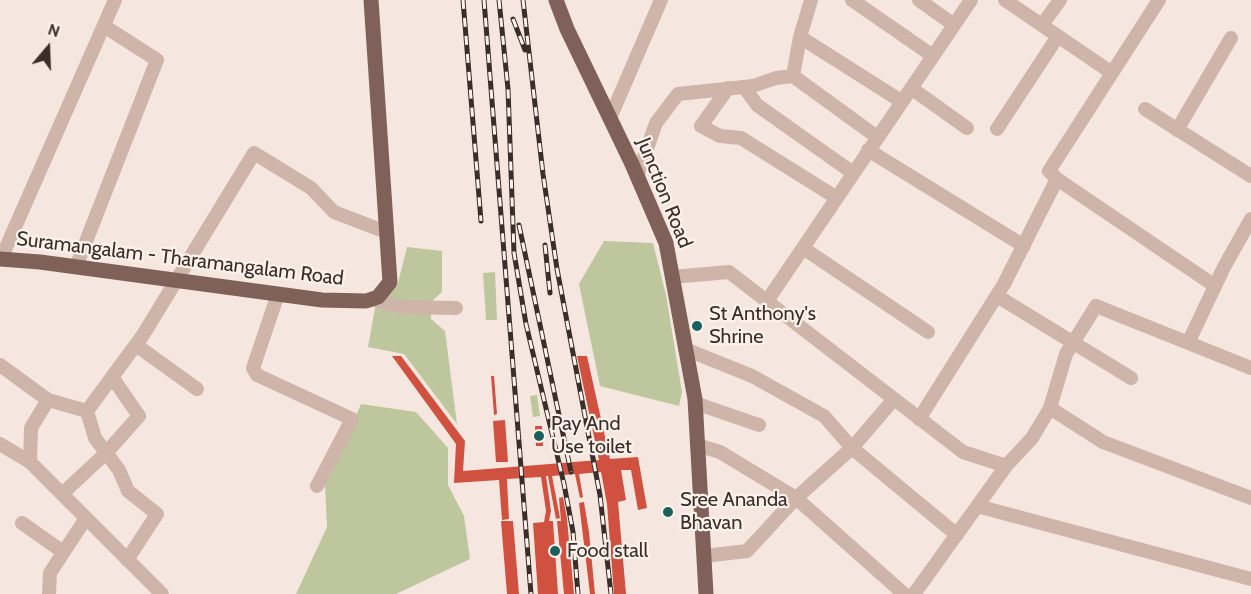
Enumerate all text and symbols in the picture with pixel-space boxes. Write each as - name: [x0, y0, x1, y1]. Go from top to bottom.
- north arrow: [18, 18, 78, 78]
- text: N: [46, 20, 62, 41]
- street label: Junction Road: [631, 134, 697, 252]
- street label: Suramangalam - Tharamangalam Road: [15, 227, 345, 291]
- place label: St Anthony's Shrine: [709, 302, 816, 349]
- marker: St Anthony's Shrine: [690, 319, 704, 333]
- place label: Pay And Use toilet: [551, 412, 632, 459]
- marker: Pay And Use toilet: [532, 429, 546, 443]
- place label: Sree Ananda Bhavan: [680, 488, 788, 535]
- marker: Sree Ananda Bhavan: [661, 505, 675, 519]
- place label: Food stall: [567, 539, 648, 563]
- marker: Food stall: [548, 544, 562, 558]

